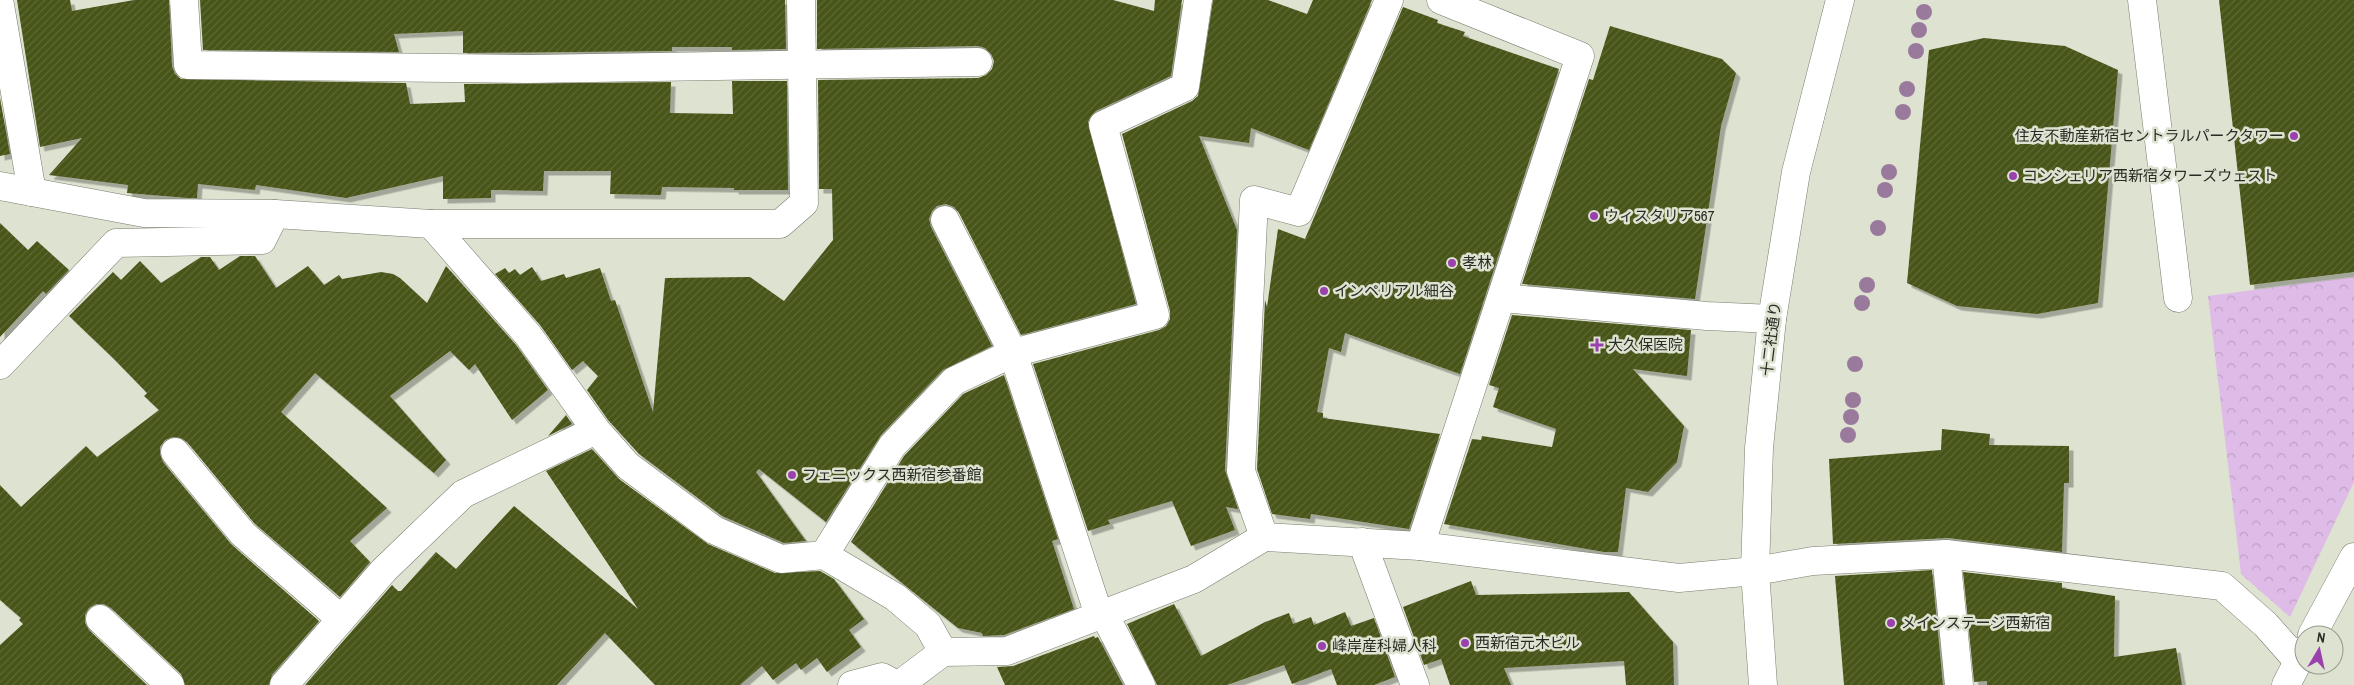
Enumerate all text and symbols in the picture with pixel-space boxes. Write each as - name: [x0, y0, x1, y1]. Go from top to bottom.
- place label: 住友不動産新宿セントラルパークタワー: [2015, 125, 2284, 146]
- marker: 住友不動産新宿セントラルパークタワー: [2288, 130, 2300, 142]
- place label: コンシェリア西新宿タワーズウェスト: [2023, 165, 2277, 186]
- marker: コンシェリア西新宿タワーズウェスト: [2007, 170, 2019, 182]
- place label: ウィスタリア567: [1604, 205, 1715, 226]
- marker: ウィスタリア567: [1588, 210, 1600, 222]
- place label: 孝林: [1462, 252, 1492, 273]
- marker: 孝林: [1446, 257, 1458, 269]
- place label: インペリアル細谷: [1334, 280, 1454, 301]
- marker: インペリアル細谷: [1318, 285, 1330, 297]
- street label: 十二社通り: [1756, 300, 1785, 377]
- place label: 大久保医院: [1608, 334, 1683, 355]
- marker: 大久保医院: [1590, 338, 1604, 352]
- place label: フェニックス西新宿参番館: [802, 464, 982, 485]
- marker: フェニックス西新宿参番館: [786, 469, 798, 481]
- place label: メインステージ西新宿: [1901, 612, 2050, 633]
- marker: メインステージ西新宿: [1885, 617, 1897, 629]
- north arrow: [2294, 625, 2344, 675]
- text: N: [2316, 628, 2327, 647]
- place label: 西新宿元木ビル: [1475, 632, 1580, 653]
- place label: 峰岸産科婦人科: [1332, 635, 1437, 656]
- marker: 西新宿元木ビル: [1459, 637, 1471, 649]
- marker: 峰岸産科婦人科: [1316, 640, 1328, 652]

